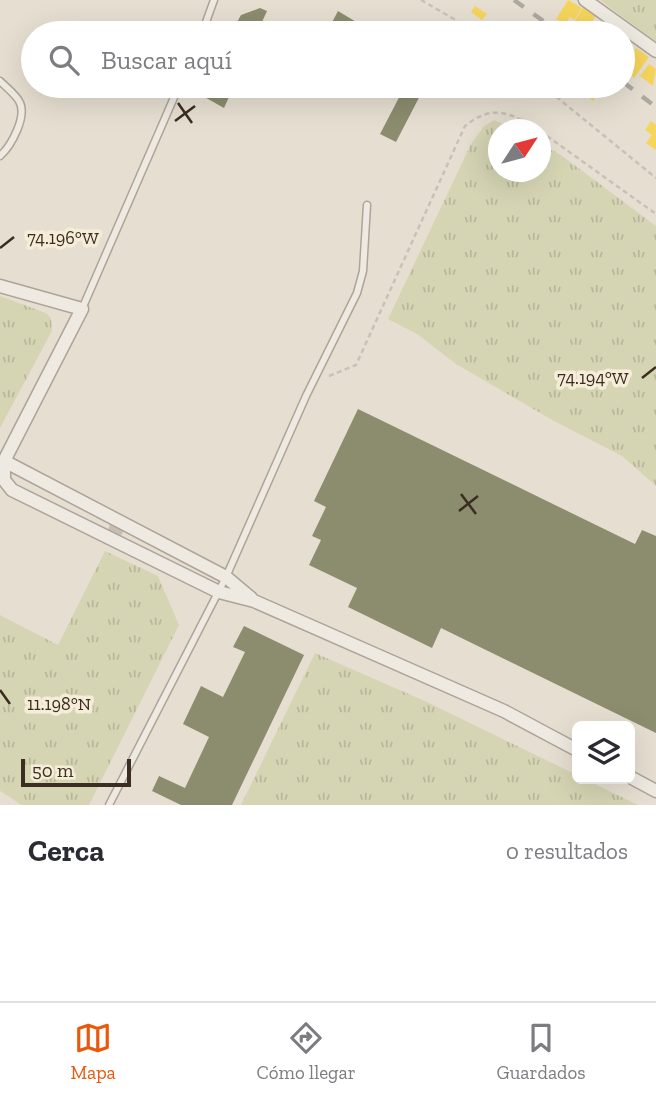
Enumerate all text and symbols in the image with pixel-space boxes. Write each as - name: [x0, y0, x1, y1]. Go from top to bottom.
- search box: [21, 21, 635, 98]
- icon: search: [45, 41, 83, 79]
- text: Buscar aquí: [101, 44, 232, 76]
- north arrow: [488, 119, 551, 182]
- text: 74.196°W: [27, 227, 99, 249]
- text: 74.194°W: [557, 367, 629, 389]
- text: 11.198°N: [27, 693, 91, 715]
- map controls: [572, 721, 635, 784]
- button: layers: [572, 721, 635, 784]
- scale bar: [21, 756, 131, 788]
- text: 50 m: [32, 759, 73, 782]
- text: Cerca: [28, 833, 104, 869]
- text: 0 resultados: [506, 837, 628, 865]
- tab: Mapa: [70, 1019, 116, 1084]
- tab: Cómo llegar: [257, 1019, 356, 1084]
- tab: Guardados: [497, 1019, 586, 1084]

